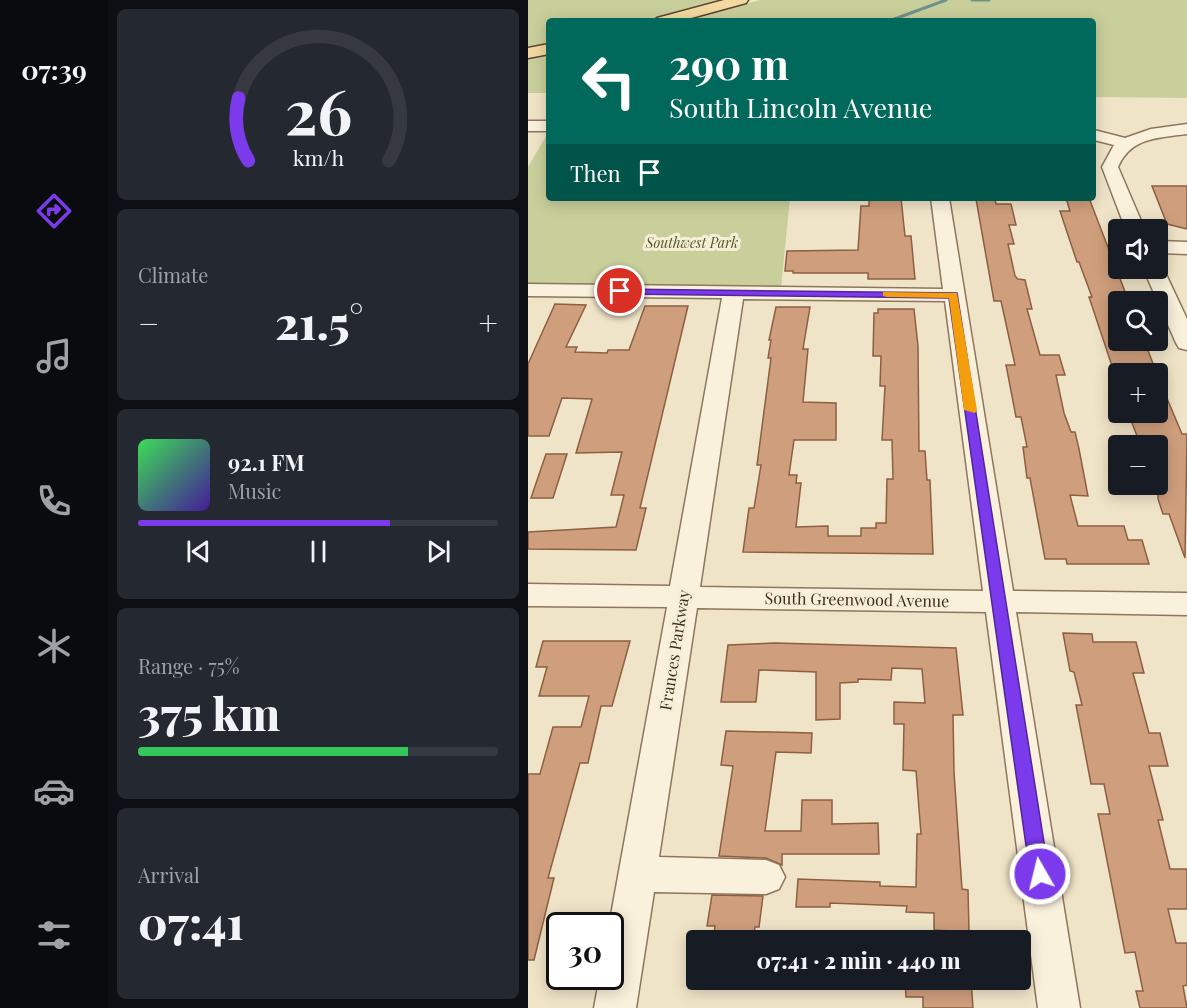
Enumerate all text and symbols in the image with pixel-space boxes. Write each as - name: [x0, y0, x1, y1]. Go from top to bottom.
- text: 290 m: [669, 35, 789, 91]
- icon: left: [570, 42, 648, 120]
- text: 07:39: [21, 51, 87, 87]
- text: 26: [284, 68, 352, 152]
- text: South Lincoln Avenue: [669, 89, 933, 125]
- text: km/h: [292, 144, 344, 172]
- icon: arrive: [633, 156, 666, 189]
- text: Then: [570, 158, 621, 188]
- icon: directions: [33, 190, 75, 232]
- map controls: [1108, 219, 1168, 495]
- button: sound: [1108, 219, 1168, 279]
- park label: Southwest Park: [645, 233, 738, 252]
- text: Climate: [138, 261, 208, 288]
- pin: [594, 265, 645, 316]
- icon: arrive: [603, 274, 636, 307]
- text: 21.5°: [275, 291, 363, 351]
- button: search: [1108, 291, 1168, 351]
- text: −: [138, 300, 159, 344]
- text: +: [479, 300, 498, 344]
- icon: music: [33, 335, 75, 377]
- button: +: [1108, 363, 1168, 423]
- button: −: [1108, 435, 1168, 495]
- text: 92.1 FM: [228, 447, 305, 477]
- text: Music: [228, 477, 281, 504]
- icon: phone: [33, 480, 75, 522]
- icon: previous: [182, 535, 215, 568]
- icon: pause: [302, 535, 335, 568]
- icon: next: [422, 535, 455, 568]
- street label: South Greenwood Avenue: [764, 587, 950, 611]
- street label: Frances Parkway: [654, 588, 694, 712]
- icon: climate: [33, 625, 75, 667]
- text: Range · 75%: [138, 652, 240, 679]
- text: 375 km: [138, 682, 280, 742]
- icon: car: [33, 770, 75, 812]
- position arrow: [1008, 842, 1072, 906]
- text: Arrival: [138, 861, 200, 888]
- text: 07:41: [138, 891, 244, 951]
- speed limit sign: 30: [546, 912, 624, 990]
- icon: filters: [33, 914, 75, 956]
- text: 07:41 · 2 min · 440 m: [756, 945, 961, 975]

